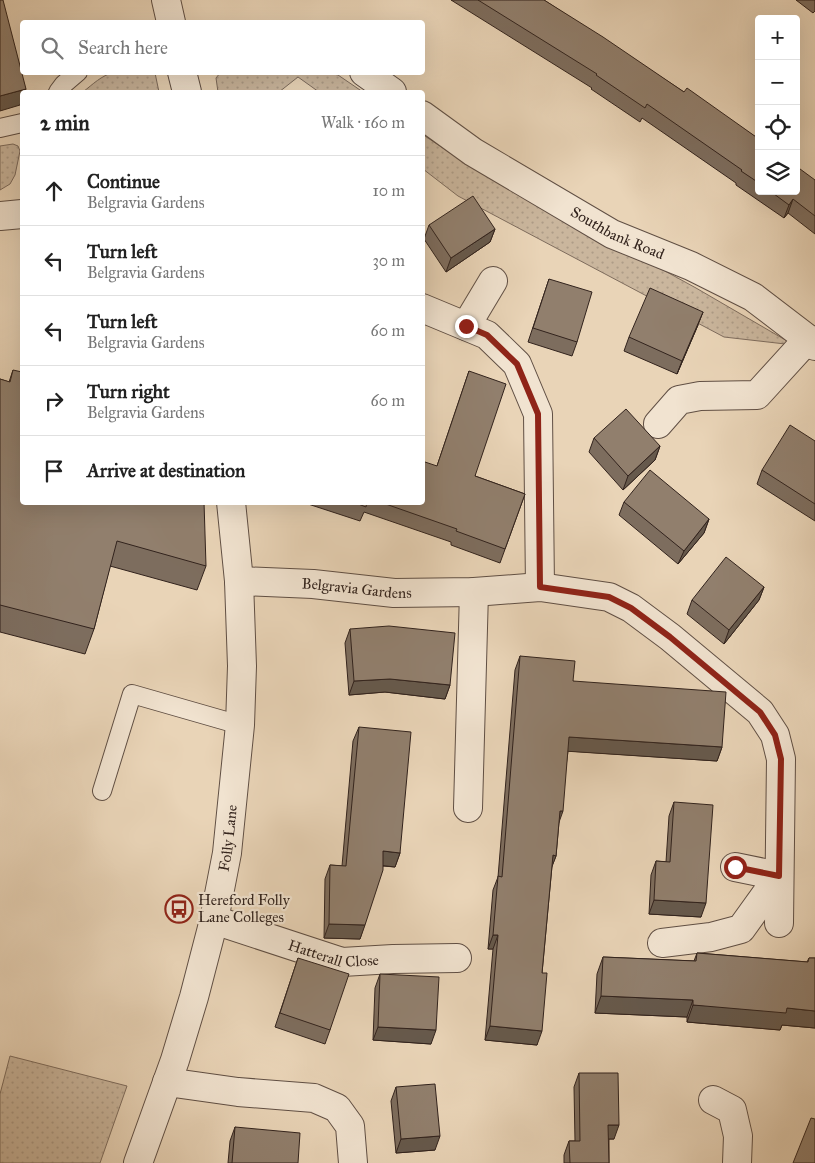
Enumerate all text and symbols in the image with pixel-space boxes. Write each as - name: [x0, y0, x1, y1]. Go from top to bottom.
- map controls: [755, 15, 800, 195]
- button: +: [755, 15, 800, 60]
- search box: [20, 20, 425, 75]
- icon: search: [38, 34, 66, 62]
- text: Search here: [78, 36, 168, 59]
- button: −: [755, 60, 800, 105]
- button: locate: [755, 105, 800, 150]
- text: 2 min: [40, 110, 90, 136]
- text: Walk · 160 m: [321, 113, 405, 132]
- button: layers: [755, 150, 800, 195]
- text: Continue: [87, 170, 160, 193]
- icon: ahead: [40, 177, 68, 205]
- text: 10 m: [373, 181, 405, 200]
- text: Belgravia Gardens: [87, 193, 205, 212]
- street label: Southbank Road: [568, 203, 667, 263]
- text: Turn left: [87, 240, 157, 263]
- icon: left: [40, 247, 68, 275]
- text: 30 m: [372, 251, 405, 270]
- text: Belgravia Gardens: [87, 263, 205, 282]
- text: Turn left: [87, 310, 157, 333]
- route end: [455, 315, 478, 338]
- icon: left: [40, 317, 68, 345]
- text: 60 m: [371, 321, 405, 340]
- text: Belgravia Gardens: [87, 333, 205, 352]
- text: Turn right: [87, 380, 170, 403]
- icon: right: [40, 387, 68, 415]
- text: 60 m: [371, 391, 405, 410]
- text: Belgravia Gardens: [87, 403, 205, 422]
- icon: arrive: [40, 457, 68, 485]
- text: Arrive at destination: [87, 459, 245, 482]
- street label: Belgravia Gardens: [301, 575, 412, 602]
- street label: Folly Lane: [215, 804, 241, 873]
- route start: [724, 856, 747, 879]
- place label: Hereford Folly Lane Colleges: [198, 891, 291, 926]
- bus stop icon: Hereford Folly Lane Colleges: [164, 894, 194, 924]
- street label: Hatterall Close: [286, 936, 379, 971]

